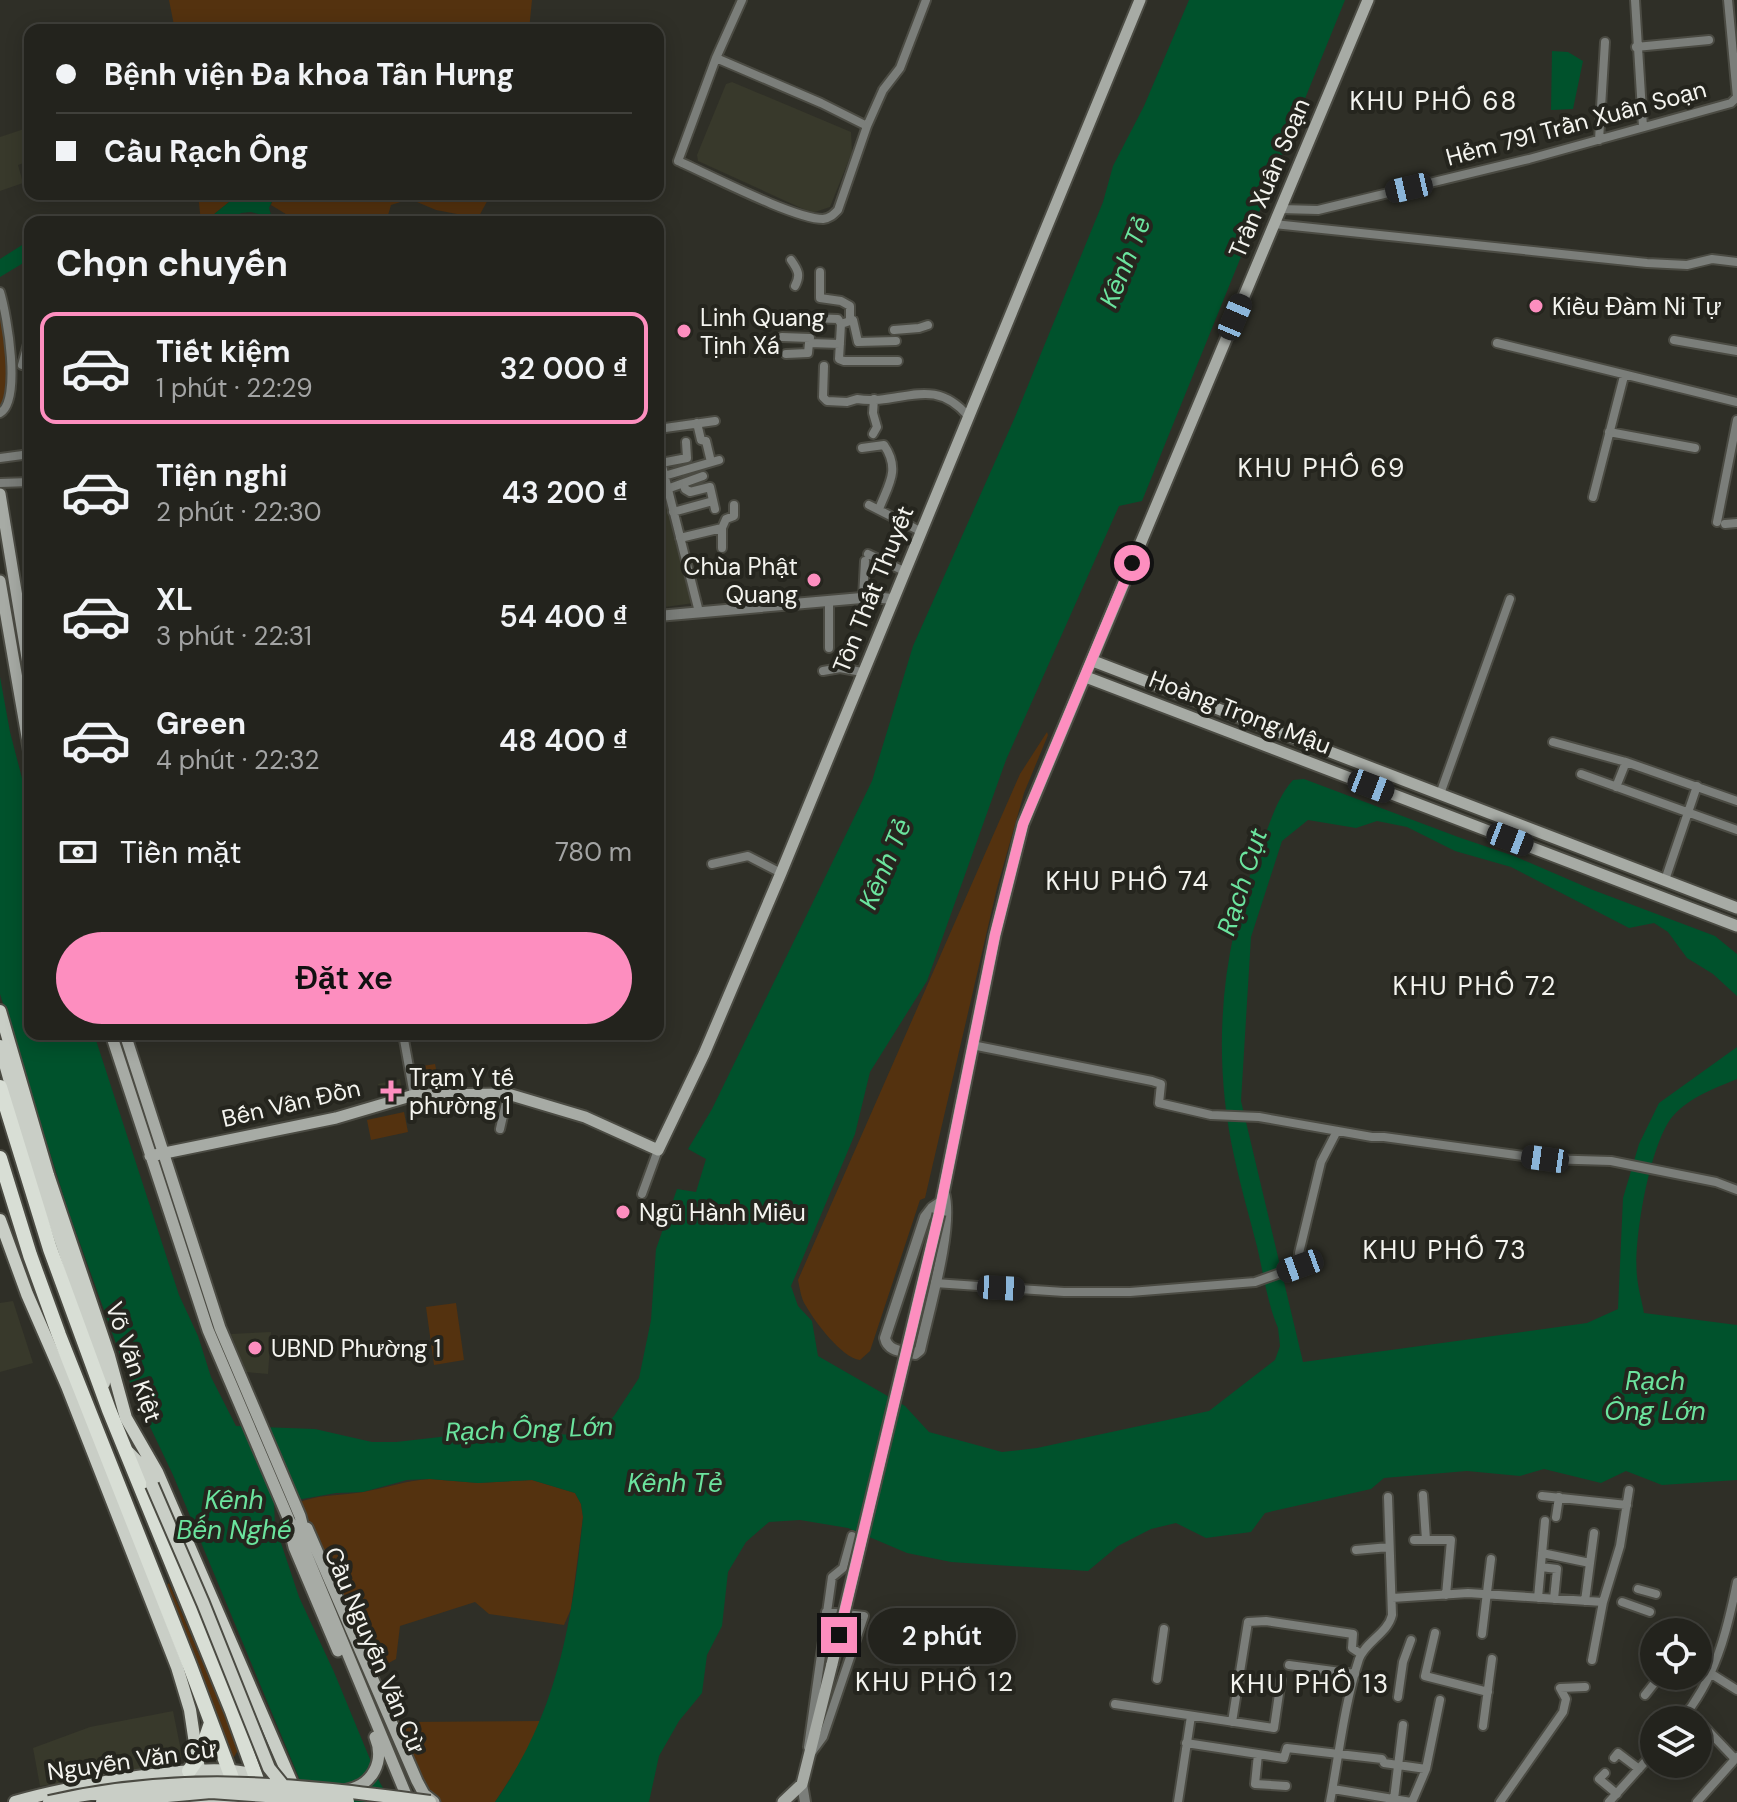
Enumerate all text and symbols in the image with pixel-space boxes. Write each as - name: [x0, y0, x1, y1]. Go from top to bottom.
- text: Bệnh viện Đa khoa Tân Hưng: [104, 55, 514, 94]
- street label: Hẻm 791 Trần Xuân Soạn: [1442, 73, 1710, 173]
- district label: KHU PHỐ 68: [1350, 84, 1518, 118]
- street label: Trần Xuân Soạn: [1221, 94, 1317, 262]
- text: Cầu Rạch Ông: [104, 132, 309, 171]
- car: [1383, 171, 1435, 205]
- water label: Kênh Tẻ: [1091, 211, 1159, 313]
- text: Chọn chuyến: [56, 240, 288, 287]
- car: [1215, 290, 1255, 344]
- place label: Kiều Đàm Ni Tự: [1552, 291, 1722, 322]
- marker: Kiều Đàm Ni Tự: [1527, 297, 1545, 315]
- place label: Linh Quang Tịnh Xá: [700, 302, 825, 361]
- marker: Linh Quang Tịnh Xá: [675, 322, 693, 340]
- icon: car: [60, 332, 132, 404]
- text: Tiết kiệm: [156, 332, 291, 371]
- text: 32 000 ₫: [500, 349, 628, 388]
- text: 1 phút · 22:29: [156, 371, 313, 405]
- district label: KHU PHỐ 69: [1238, 451, 1406, 485]
- icon: car: [60, 456, 132, 528]
- text: Tiện nghi: [156, 456, 288, 495]
- text: 43 200 ₫: [502, 473, 628, 512]
- text: 2 phút · 22:30: [156, 495, 322, 529]
- street label: Tôn Thất Thuyết: [825, 501, 921, 677]
- route start: [1114, 545, 1150, 581]
- place label: Chùa Phật Quang: [683, 551, 798, 610]
- marker: Chùa Phật Quang: [805, 571, 823, 589]
- icon: car: [60, 580, 132, 652]
- text: XL: [156, 580, 193, 619]
- text: 54 400 ₫: [499, 597, 628, 636]
- text: 3 phút · 22:31: [156, 619, 312, 653]
- street label: Hoàng Trọng Mậu: [1145, 663, 1335, 761]
- icon: car: [60, 704, 132, 776]
- text: Green: [156, 704, 246, 743]
- text: 48 400 ₫: [499, 721, 628, 760]
- text: 4 phút · 22:32: [156, 743, 320, 777]
- car: [1344, 766, 1398, 806]
- water label: Kênh Tẻ: [851, 814, 919, 914]
- car: [1483, 819, 1537, 859]
- water label: Rạch Cụt: [1209, 823, 1276, 940]
- icon: cash: [56, 830, 100, 874]
- text: Tiền mặt: [120, 833, 241, 872]
- text: 780 m: [555, 835, 632, 869]
- district label: KHU PHỐ 74: [1046, 864, 1210, 898]
- button: Đặt xe: [56, 932, 632, 1024]
- district label: KHU PHỐ 72: [1393, 969, 1557, 1003]
- place label: Trạm Y tế phường 1: [409, 1062, 514, 1121]
- street label: Bến Vân Đồn: [219, 1072, 363, 1134]
- marker: Trạm Y tế phường 1: [380, 1080, 402, 1102]
- car: [1520, 1144, 1570, 1174]
- place label: Ngũ Hành Miễu: [639, 1197, 806, 1228]
- marker: Ngũ Hành Miễu: [614, 1203, 632, 1221]
- district label: KHU PHỐ 73: [1362, 1233, 1528, 1267]
- car: [1273, 1247, 1327, 1285]
- car: [976, 1275, 1026, 1301]
- street label: Võ Văn Kiệt: [99, 1298, 169, 1426]
- place label: UBND Phường 1: [271, 1333, 441, 1364]
- marker: UBND Phường 1: [246, 1339, 264, 1357]
- water label: Rạch Ông Lớn: [1604, 1364, 1706, 1428]
- water label: Rạch Ông Lớn: [444, 1409, 614, 1449]
- water label: Kênh Tẻ: [627, 1466, 723, 1500]
- water label: Kênh Bến Nghé: [177, 1483, 291, 1547]
- street label: Cầu Nguyễn Văn Cừ: [317, 1542, 433, 1758]
- callout: 2 phút: [867, 1607, 1015, 1663]
- route end: [821, 1617, 857, 1653]
- map controls: [1640, 1618, 1712, 1778]
- button: locate: [1640, 1618, 1712, 1690]
- text: 2 phút: [902, 1619, 982, 1653]
- district label: KHU PHỐ 12: [855, 1665, 1015, 1699]
- district label: KHU PHỐ 13: [1230, 1667, 1390, 1701]
- button: layers: [1640, 1706, 1712, 1778]
- street label: Nguyễn Văn Cừ: [45, 1733, 219, 1787]

